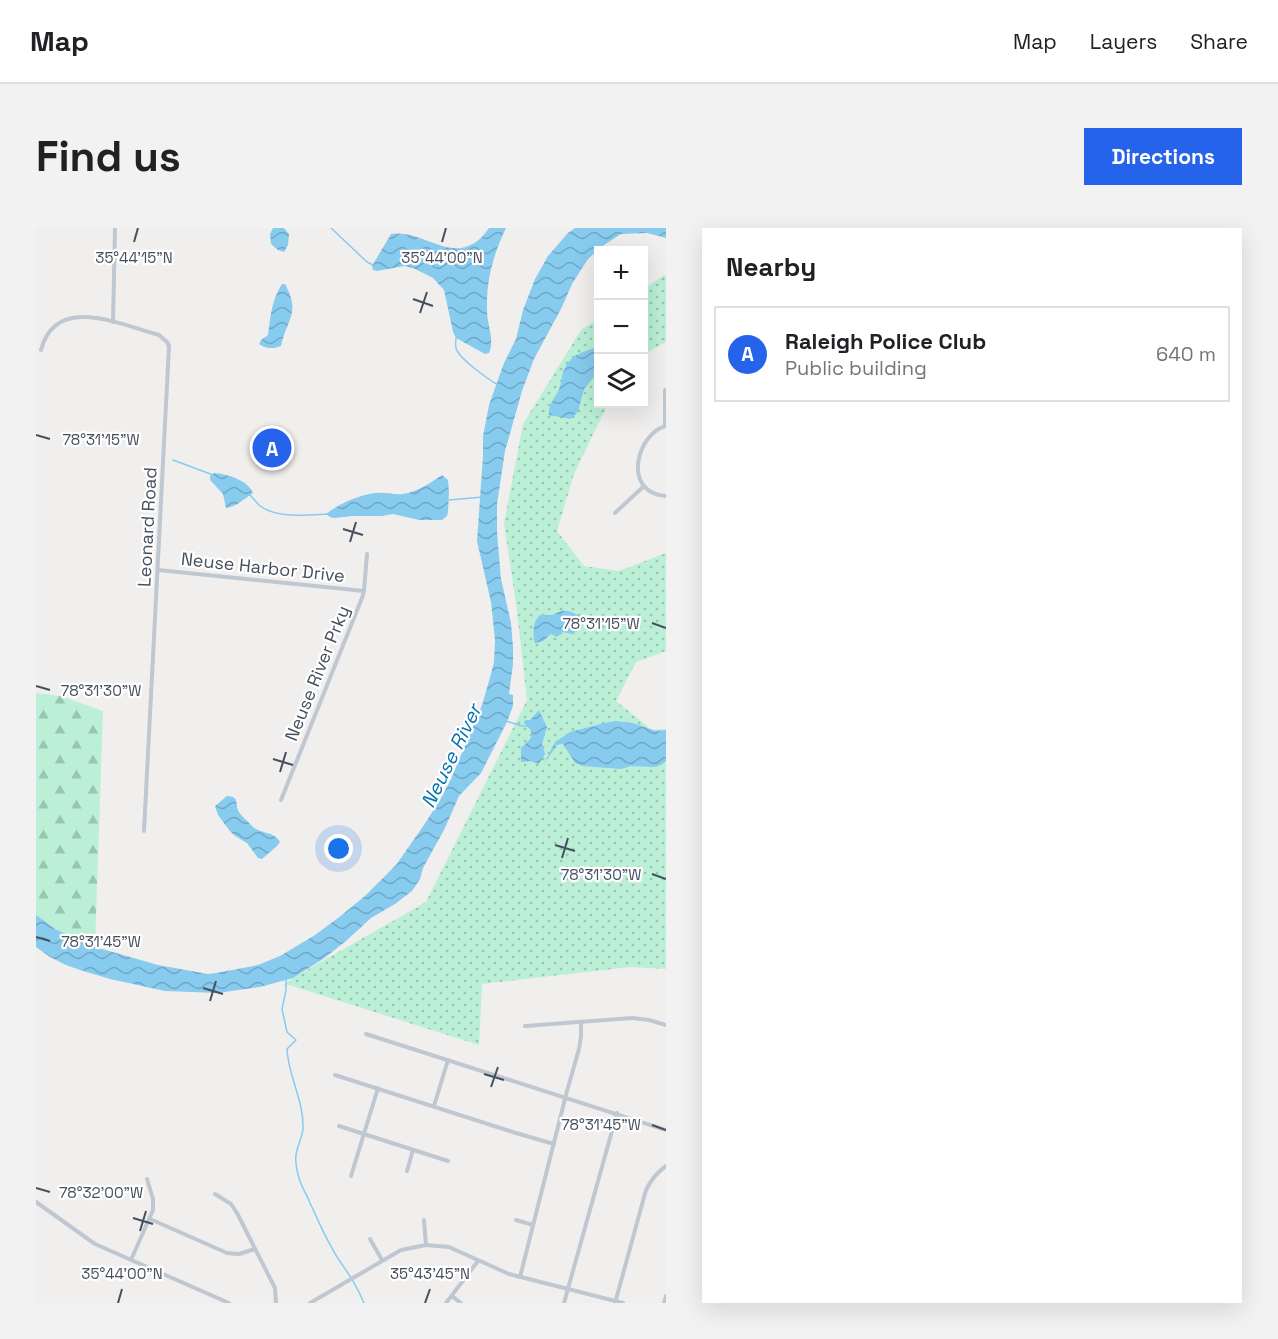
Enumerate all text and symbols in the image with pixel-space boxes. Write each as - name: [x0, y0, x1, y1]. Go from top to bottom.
- text: Map: [30, 23, 89, 59]
- text: Map: [1013, 28, 1057, 55]
- text: Layers: [1090, 28, 1157, 55]
- text: Share: [1190, 28, 1248, 55]
- button: Directions: [1084, 128, 1242, 185]
- text: Find us: [36, 130, 181, 183]
- map controls: [594, 246, 648, 408]
- button: +: [594, 246, 648, 300]
- text: 35°44'15"N: [95, 248, 173, 267]
- text: 35°44'00"N: [401, 248, 483, 267]
- text: Nearby: [726, 250, 816, 284]
- button: −: [594, 300, 648, 354]
- text: Raleigh Police Club: [785, 327, 986, 355]
- text: A: [741, 341, 754, 367]
- text: 640 m: [1156, 341, 1216, 367]
- button: layers: [594, 354, 648, 408]
- text: Public building: [785, 355, 927, 381]
- pin: A: [252, 426, 292, 470]
- text: 78°31'15"W: [62, 430, 140, 449]
- street label: Leonard Road: [132, 467, 162, 587]
- street label: Neuse Harbor Drive: [180, 547, 346, 587]
- street label: Neuse River Prky: [279, 602, 355, 744]
- text: 78°31'15"W: [562, 614, 640, 633]
- text: 78°31'30"W: [61, 681, 141, 700]
- water label: Neuse River: [415, 698, 488, 812]
- your location: [324, 834, 353, 863]
- text: 78°31'30"W: [561, 865, 641, 884]
- text: 78°31'45"W: [61, 932, 141, 951]
- text: 78°31'45"W: [561, 1115, 641, 1134]
- text: 78°32'00"W: [59, 1183, 143, 1202]
- text: 35°44'00"N: [81, 1264, 163, 1283]
- text: 35°43'45"N: [390, 1264, 470, 1283]

